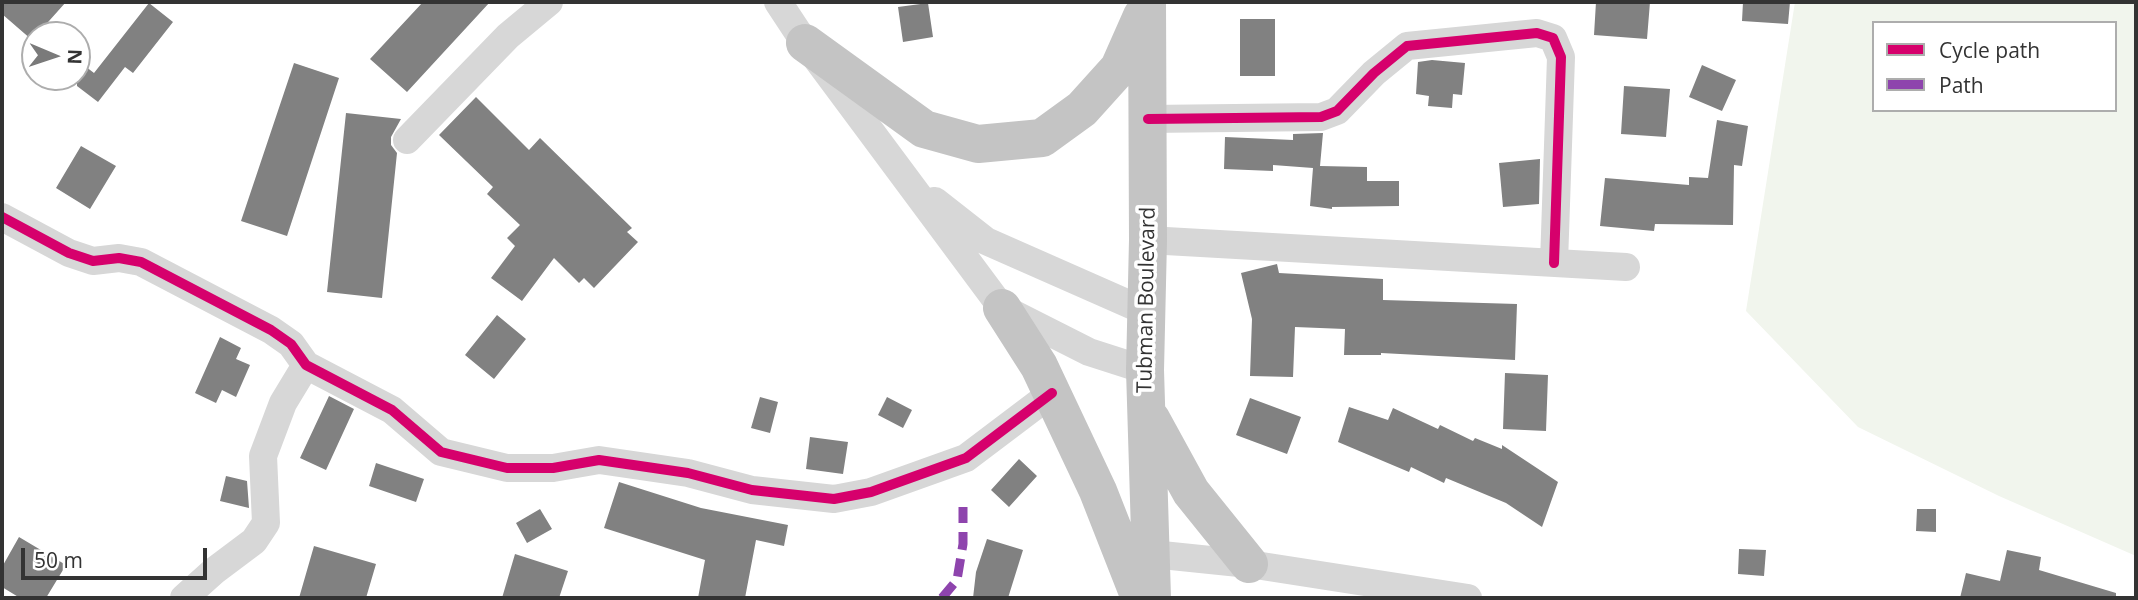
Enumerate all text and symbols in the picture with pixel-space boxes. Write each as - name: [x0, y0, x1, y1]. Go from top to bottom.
- north arrow: [21, 21, 91, 91]
- legend: [1872, 21, 2117, 112]
- text: Cycle path: [1939, 36, 2040, 64]
- text: N: [62, 48, 88, 65]
- text: Path: [1939, 71, 1984, 99]
- street label: Tubman Boulevard: [1133, 207, 1161, 393]
- scale bar: [24, 534, 210, 578]
- text: 50 m: [34, 546, 83, 574]

